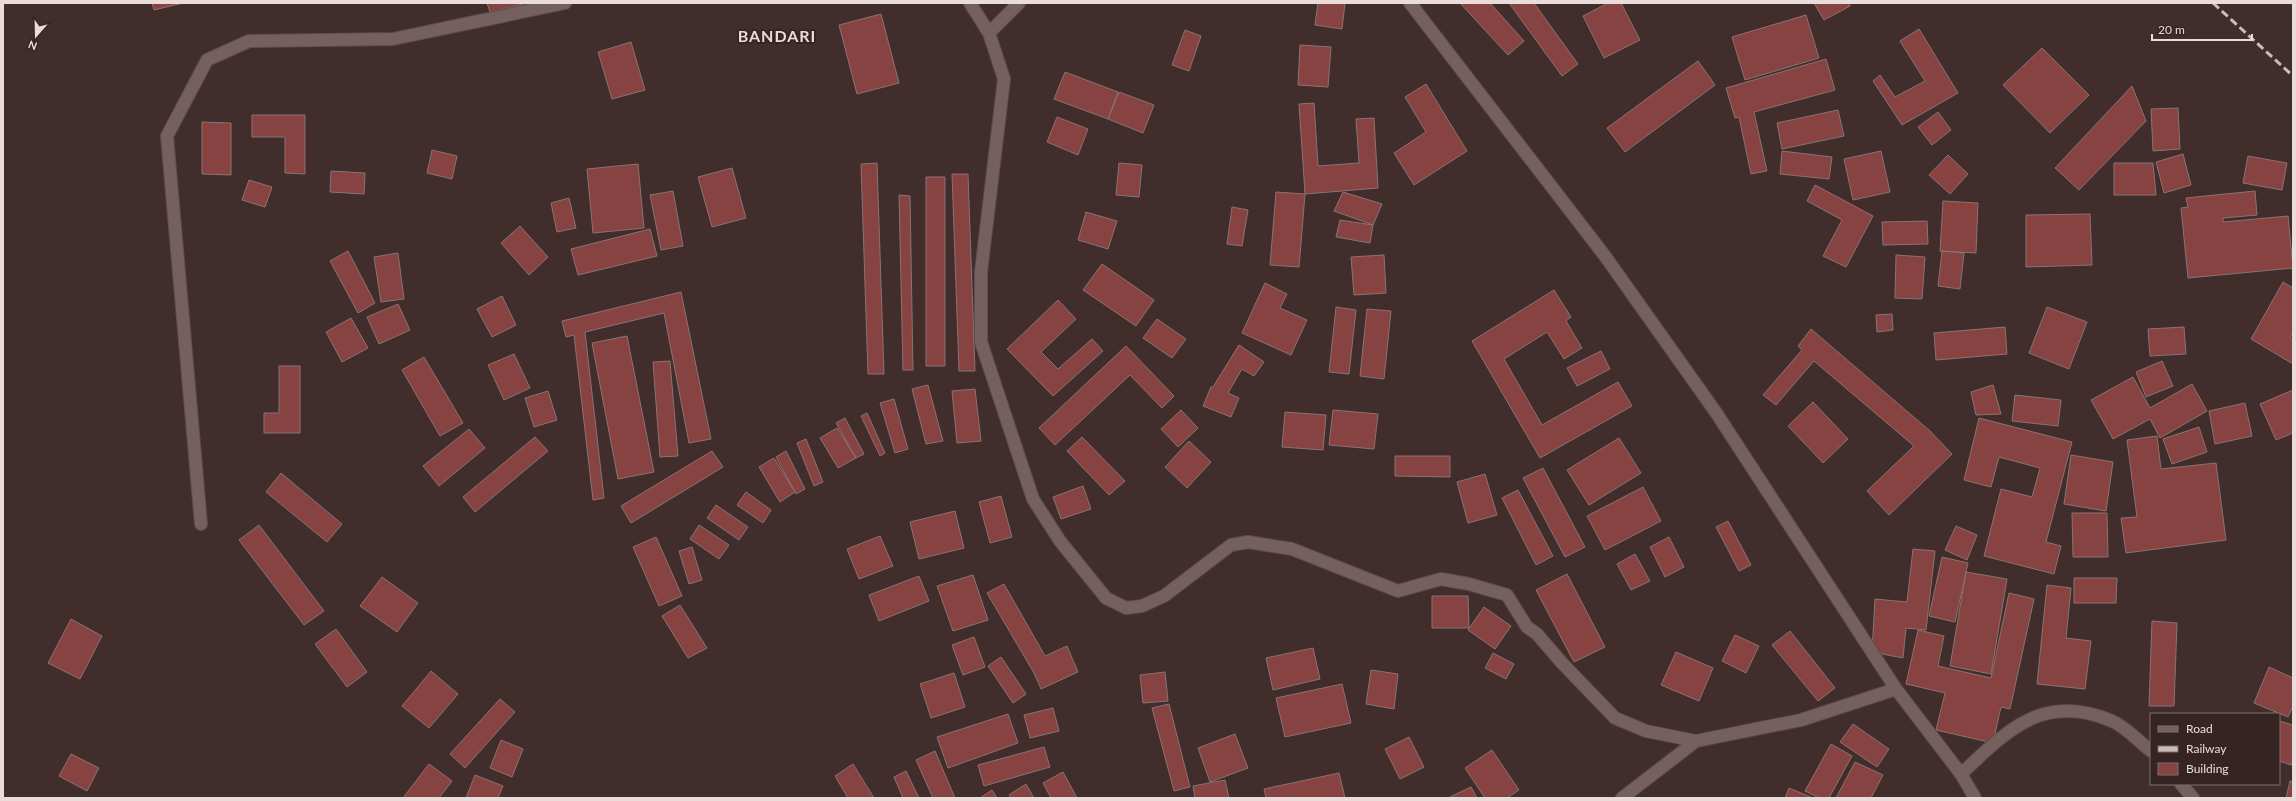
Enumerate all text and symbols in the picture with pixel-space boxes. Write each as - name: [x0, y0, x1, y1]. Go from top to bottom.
- north arrow: [16, 16, 56, 56]
- scale bar: [2152, 16, 2252, 42]
- text: 20 m: [2158, 22, 2185, 37]
- district label: BANDARI: [738, 26, 816, 45]
- text: N: [26, 38, 39, 53]
- legend: [2150, 713, 2280, 785]
- text: Road: [2186, 721, 2213, 736]
- text: Railway: [2186, 741, 2227, 756]
- text: Building: [2186, 761, 2229, 776]

